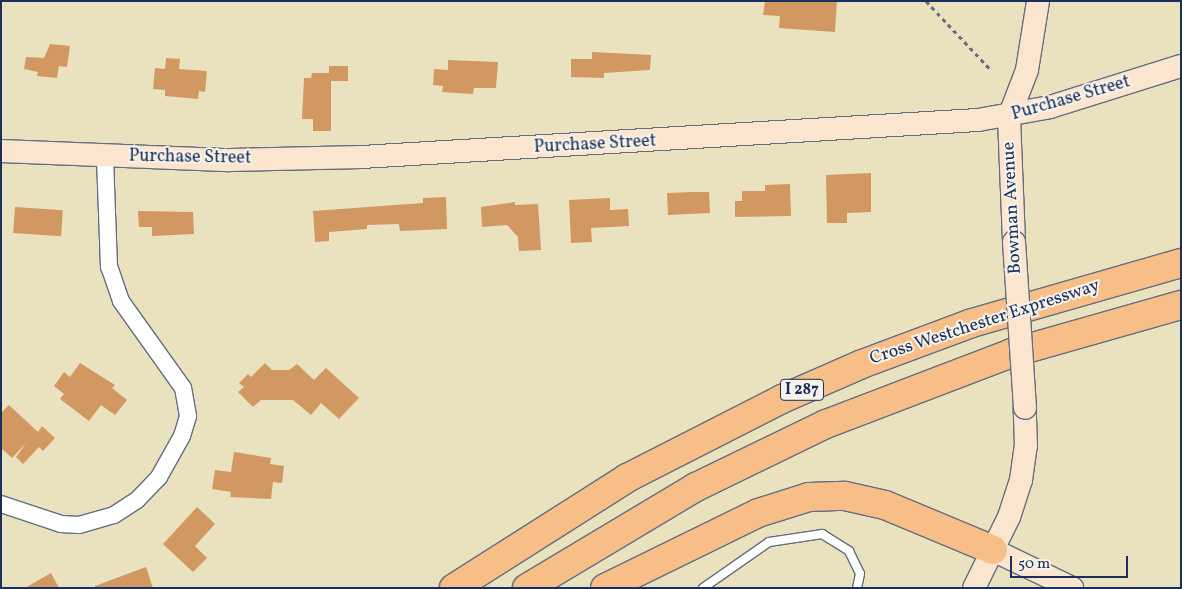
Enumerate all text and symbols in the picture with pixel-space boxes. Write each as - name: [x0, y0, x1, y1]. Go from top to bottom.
- street label: Purchase Street: [1009, 72, 1133, 126]
- street label: Purchase Street: [533, 131, 657, 159]
- street label: Bowman Avenue: [999, 141, 1027, 275]
- street label: Purchase Street: [129, 146, 251, 170]
- street label: Cross Westchester Expressway: [867, 275, 1103, 371]
- road number: I 287: [780, 376, 824, 404]
- scale bar: [1012, 546, 1130, 578]
- text: 50 m: [1018, 554, 1050, 575]

